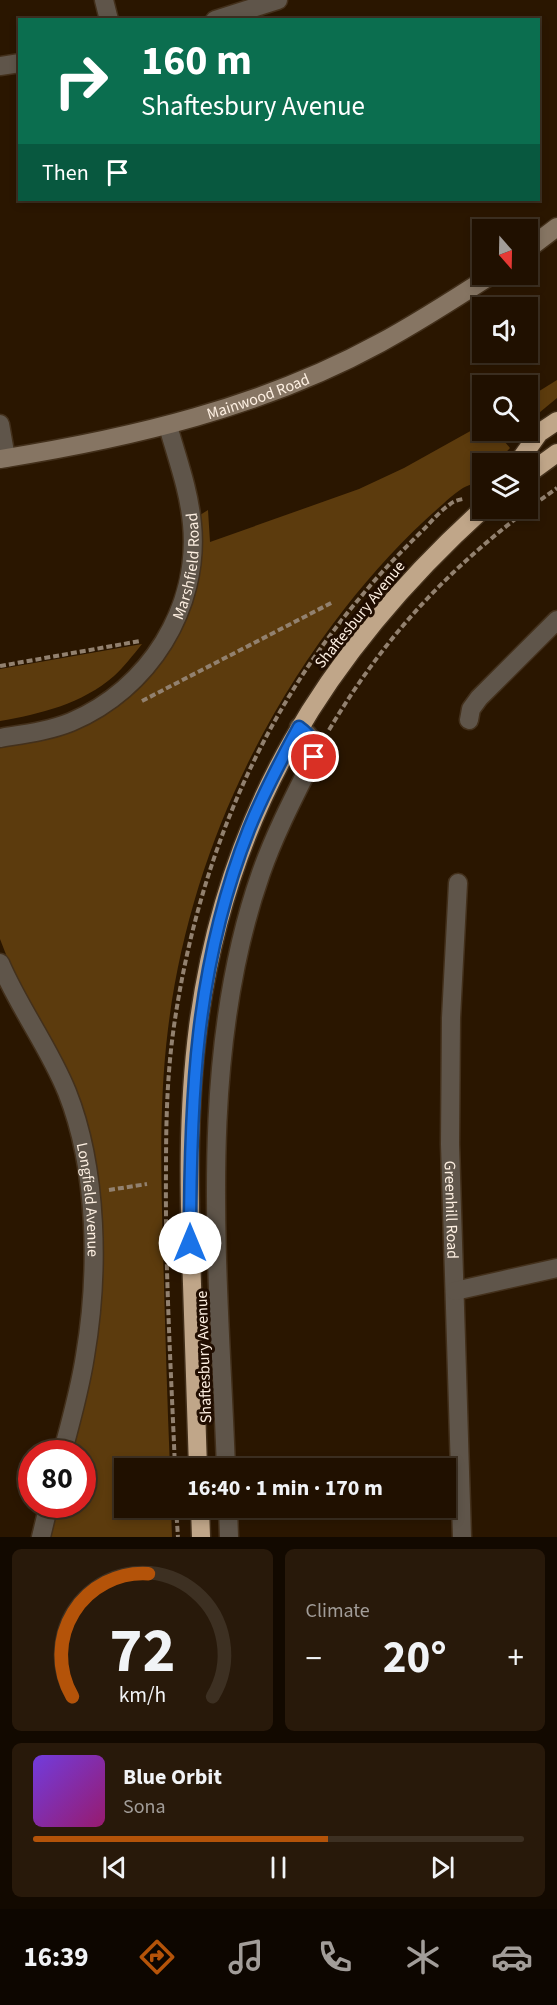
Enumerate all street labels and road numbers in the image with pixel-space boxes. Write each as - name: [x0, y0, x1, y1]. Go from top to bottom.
- street label: Mainwood Road: [204, 368, 313, 425]
- street label: Marshfield Road: [167, 512, 205, 623]
- street label: Shaftesbury Avenue: [309, 556, 410, 673]
- street label: Longfield Avenue: [71, 1140, 104, 1257]
- street label: Greenhill Road: [439, 1160, 464, 1259]
- street label: Shaftesbury Avenue: [191, 1290, 217, 1424]

